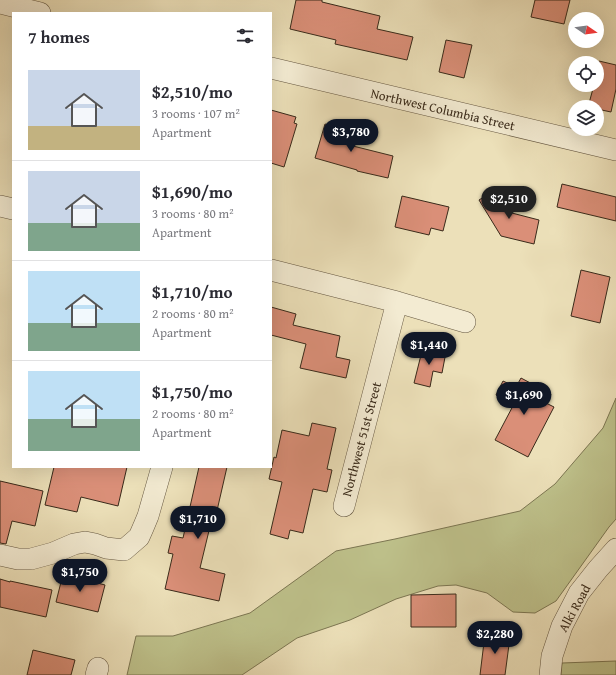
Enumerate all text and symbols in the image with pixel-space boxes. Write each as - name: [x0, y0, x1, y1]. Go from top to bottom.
- north arrow: [568, 12, 604, 48]
- map controls: [568, 12, 604, 136]
- text: 7 homes: [28, 24, 90, 49]
- icon: filters: [234, 25, 256, 47]
- button: locate: [568, 56, 604, 92]
- text: $2,510/mo: [152, 79, 233, 104]
- street label: Northwest Columbia Street: [369, 84, 517, 135]
- icon: home: [60, 86, 108, 134]
- button: layers: [568, 100, 604, 136]
- text: 3 rooms · 107 m²: [152, 104, 240, 123]
- pin: $3,780: [318, 119, 384, 153]
- text: $3,780: [332, 122, 370, 141]
- text: Apartment: [152, 123, 212, 142]
- text: $1,690/mo: [152, 179, 233, 204]
- pin: $2,510: [476, 186, 542, 220]
- icon: home: [60, 187, 108, 235]
- text: $2,510: [490, 189, 528, 208]
- text: 3 rooms · 80 m²: [152, 204, 234, 223]
- text: Apartment: [152, 223, 212, 242]
- text: $1,710/mo: [152, 279, 233, 304]
- icon: home: [60, 287, 108, 335]
- text: 2 rooms · 80 m²: [152, 304, 234, 323]
- text: Apartment: [152, 323, 212, 342]
- pin: $1,440: [396, 332, 462, 366]
- text: $1,440: [410, 335, 448, 354]
- text: $1,750/mo: [152, 379, 233, 404]
- street label: Northwest 51st Street: [337, 379, 386, 499]
- pin: $1,690: [491, 382, 557, 416]
- text: $1,690: [505, 385, 543, 404]
- icon: home: [60, 387, 108, 435]
- text: 2 rooms · 80 m²: [152, 404, 234, 423]
- text: Apartment: [152, 423, 212, 442]
- pin: $1,710: [165, 506, 231, 540]
- text: $1,710: [179, 509, 217, 528]
- pin: $1,750: [47, 559, 113, 593]
- text: $1,750: [61, 562, 99, 581]
- street label: Alki Road: [554, 581, 595, 636]
- pin: $2,280: [462, 621, 528, 655]
- text: $2,280: [476, 624, 514, 643]

